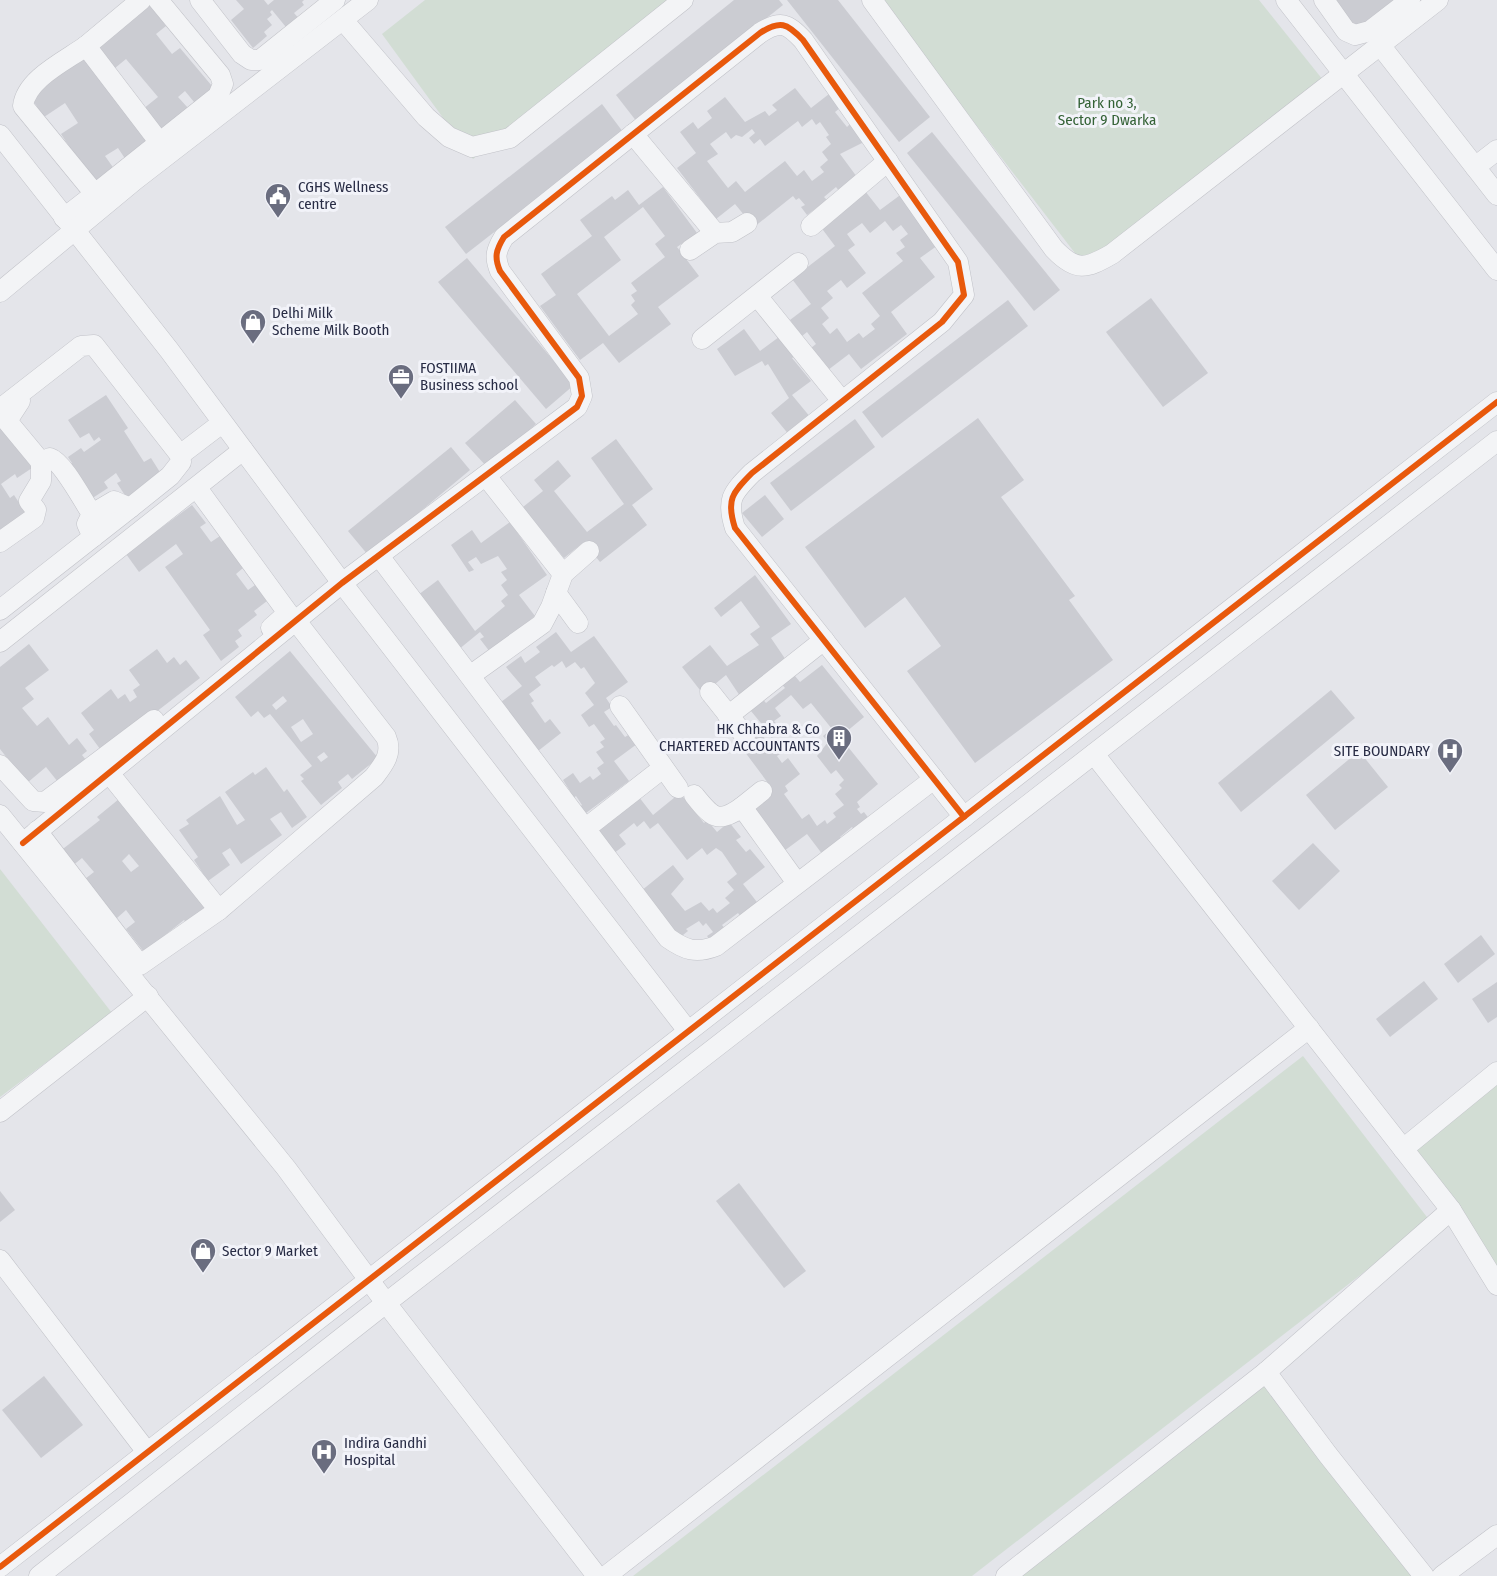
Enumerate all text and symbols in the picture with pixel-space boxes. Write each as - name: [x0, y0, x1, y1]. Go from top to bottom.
- park label: Park no 3, Sector 9 Dwarka: [1058, 94, 1156, 129]
- place label: CGHS Wellness centre: [298, 178, 388, 213]
- public building icon: CGHS Wellness centre: [263, 181, 293, 219]
- place label: Delhi Milk Scheme Milk Booth: [272, 304, 389, 339]
- shop icon: Delhi Milk Scheme Milk Booth: [238, 307, 268, 345]
- place label: FOSTIIMA Business school: [420, 359, 518, 394]
- office icon: FOSTIIMA Business school: [386, 362, 416, 400]
- place label: HK Chhabra & Co CHARTERED ACCOUNTANTS: [659, 720, 820, 755]
- building icon: HK Chhabra & Co CHARTERED ACCOUNTANTS: [824, 723, 854, 761]
- hospital icon: SITE BOUNDARY: [1435, 736, 1465, 774]
- place label: SITE BOUNDARY: [1334, 742, 1431, 760]
- shop icon: Sector 9 Market: [188, 1236, 218, 1274]
- place label: Sector 9 Market: [222, 1242, 318, 1260]
- place label: Indira Gandhi Hospital: [344, 1434, 427, 1469]
- hospital icon: Indira Gandhi Hospital: [309, 1437, 339, 1475]

